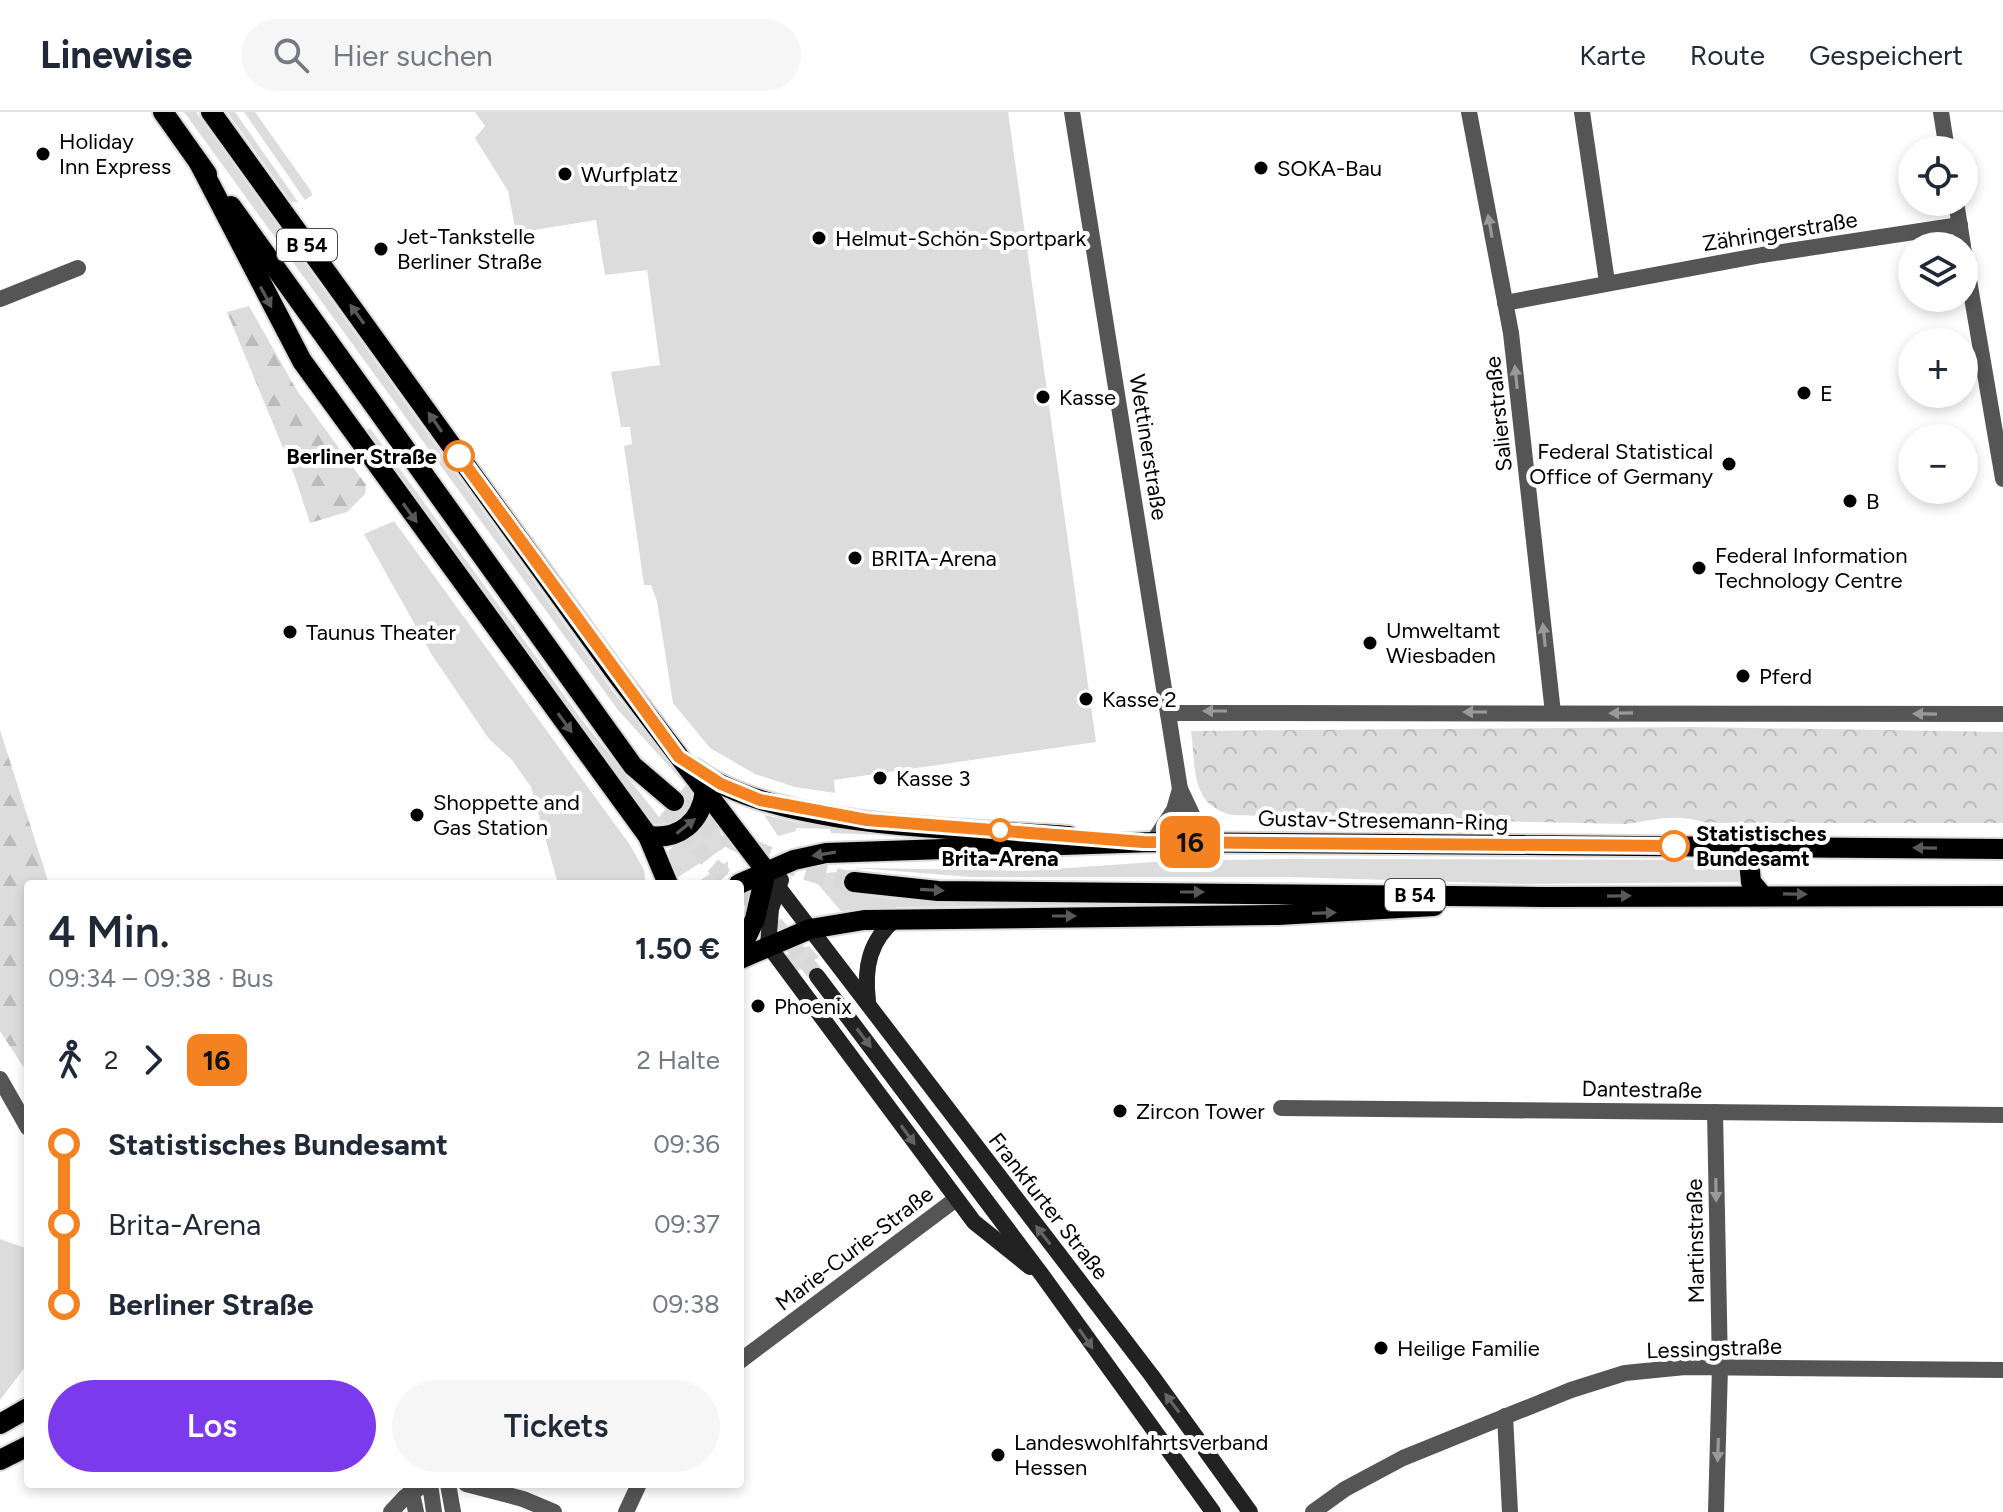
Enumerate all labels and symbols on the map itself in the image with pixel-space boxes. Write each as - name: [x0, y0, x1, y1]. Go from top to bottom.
- place label: Holiday Inn Express: [59, 128, 171, 180]
- marker: Holiday Inn Express: [34, 145, 52, 163]
- place label: SOKA-Bau: [1277, 155, 1382, 182]
- marker: SOKA-Bau: [1252, 159, 1270, 177]
- place label: Wurfplatz: [581, 161, 678, 188]
- marker: Wurfplatz: [556, 165, 574, 183]
- street label: Zähringerstraße: [1701, 206, 1859, 257]
- one-way arrow: [1484, 213, 1496, 238]
- place label: Jet-Tankstelle Berliner Straße: [397, 223, 542, 275]
- place label: Helmut-Schön-Sportpark: [835, 225, 1086, 252]
- road number: B 54: [277, 229, 337, 261]
- marker: Helmut-Schön-Sportpark: [810, 229, 828, 247]
- marker: Jet-Tankstelle Berliner Straße: [372, 240, 390, 258]
- one-way arrow: [260, 286, 273, 309]
- one-way arrow: [349, 304, 365, 325]
- street label: Salierstraße: [1479, 355, 1518, 473]
- one-way arrow: [1510, 364, 1523, 389]
- street label: Wettinerstraße: [1124, 372, 1173, 522]
- place label: E: [1820, 380, 1833, 407]
- place label: Kasse: [1059, 384, 1116, 411]
- marker: E: [1795, 384, 1813, 402]
- marker: Kasse: [1034, 388, 1052, 406]
- one-way arrow: [428, 412, 443, 433]
- place label: Federal Statistical Office of Germany: [1529, 438, 1713, 490]
- marker: Berliner Straße: [444, 441, 474, 471]
- place label: Berliner Straße: [286, 443, 437, 470]
- marker: Federal Statistical Office of Germany: [1720, 455, 1738, 473]
- place label: B: [1866, 488, 1879, 515]
- marker: B: [1841, 492, 1859, 510]
- one-way arrow: [402, 503, 418, 524]
- place label: Federal Information Technology Centre: [1715, 542, 1908, 594]
- place label: BRITA-Arena: [871, 545, 997, 572]
- marker: BRITA-Arena: [846, 549, 864, 567]
- marker: Federal Information Technology Centre: [1690, 559, 1708, 577]
- place label: Umweltamt Wiesbaden: [1386, 617, 1500, 669]
- place label: Taunus Theater: [306, 619, 456, 646]
- one-way arrow: [1538, 622, 1551, 647]
- marker: Taunus Theater: [281, 623, 299, 641]
- marker: Umweltamt Wiesbaden: [1361, 634, 1379, 652]
- place label: Pferd: [1759, 663, 1812, 690]
- marker: Pferd: [1734, 667, 1752, 685]
- place label: Kasse 2: [1102, 686, 1177, 713]
- marker: Kasse 2: [1077, 690, 1095, 708]
- one-way arrow: [1202, 705, 1227, 717]
- one-way arrow: [1462, 706, 1487, 719]
- one-way arrow: [1608, 706, 1633, 719]
- one-way arrow: [1912, 708, 1937, 720]
- one-way arrow: [556, 712, 572, 733]
- place label: Kasse 3: [896, 765, 970, 792]
- marker: Kasse 3: [871, 769, 889, 787]
- place label: Shoppette and Gas Station: [433, 789, 580, 841]
- street label: Gustav-Stresemann-Ring: [1258, 805, 1508, 836]
- marker: Shoppette and Gas Station: [408, 806, 426, 824]
- line badge: 16: [1154, 816, 1226, 868]
- one-way arrow: [676, 818, 696, 834]
- marker: Brita-Arena: [989, 819, 1011, 841]
- place label: Statistisches Bundesamt: [1696, 820, 1826, 872]
- marker: Statistisches Bundesamt: [1659, 831, 1689, 861]
- one-way arrow: [1912, 842, 1937, 855]
- place label: Brita-Arena: [941, 845, 1059, 872]
- one-way arrow: [811, 848, 836, 861]
- road number: B 54: [1385, 879, 1445, 911]
- one-way arrow: [920, 884, 945, 897]
- one-way arrow: [1180, 886, 1205, 898]
- one-way arrow: [1783, 888, 1808, 900]
- one-way arrow: [1607, 890, 1632, 902]
- one-way arrow: [1312, 906, 1337, 919]
- one-way arrow: [1052, 910, 1077, 922]
- place label: Phoenix: [774, 993, 852, 1020]
- marker: Phoenix: [749, 997, 767, 1015]
- one-way arrow: [856, 1028, 871, 1049]
- street label: Dantestraße: [1581, 1075, 1702, 1104]
- place label: Zircon Tower: [1136, 1098, 1265, 1125]
- marker: Zircon Tower: [1111, 1102, 1129, 1120]
- one-way arrow: [900, 1124, 915, 1145]
- street label: Frankfurter Straße: [983, 1127, 1114, 1285]
- street label: Martinstraße: [1681, 1178, 1710, 1304]
- one-way arrow: [1710, 1178, 1723, 1203]
- street label: Marie-Curie-Straße: [770, 1180, 938, 1316]
- one-way arrow: [1036, 1225, 1052, 1245]
- one-way arrow: [1078, 1329, 1093, 1350]
- street label: Lessingstraße: [1646, 1333, 1782, 1364]
- place label: Heilige Familie: [1397, 1335, 1540, 1362]
- marker: Heilige Familie: [1372, 1339, 1390, 1357]
- one-way arrow: [1165, 1393, 1181, 1413]
- place label: Landeswohlfahrtsverband Hessen: [1014, 1429, 1268, 1481]
- one-way arrow: [1711, 1438, 1724, 1463]
- marker: Landeswohlfahrtsverband Hessen: [989, 1446, 1007, 1464]

